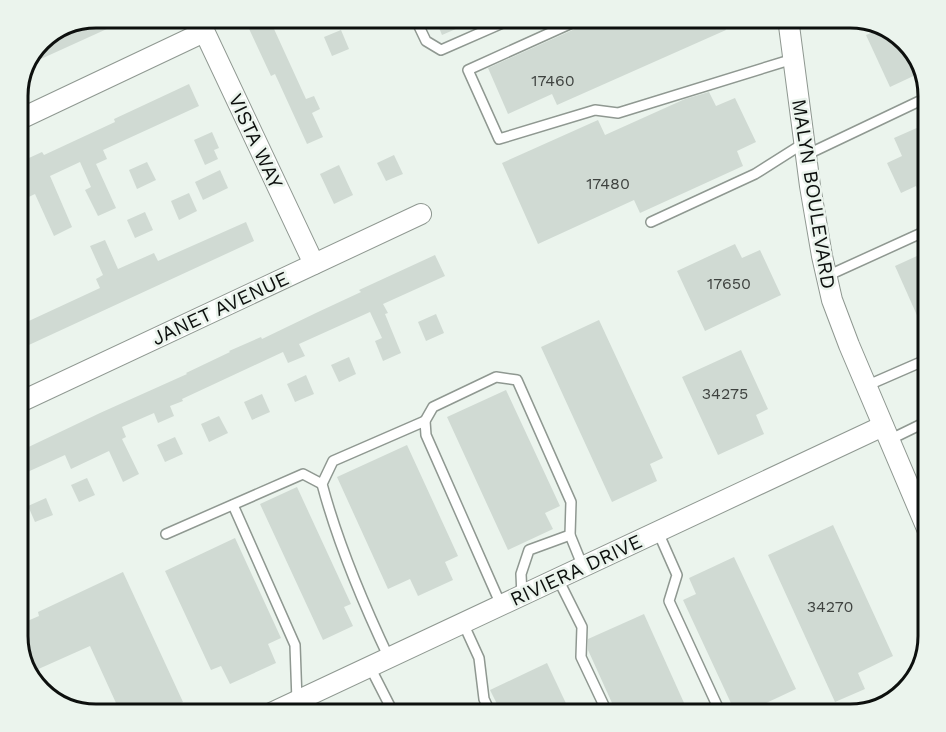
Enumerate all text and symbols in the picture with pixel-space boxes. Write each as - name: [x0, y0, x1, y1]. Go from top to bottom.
- house number: 17460: [531, 71, 575, 90]
- street label: VISTA WAY: [224, 90, 289, 193]
- street label: MALYN BOULEVARD: [787, 97, 841, 291]
- house number: 17480: [586, 174, 630, 193]
- street label: JANET AVENUE: [148, 266, 292, 350]
- house number: 17650: [707, 274, 751, 293]
- house number: 34275: [702, 384, 748, 403]
- street label: RIVIERA DRIVE: [506, 529, 646, 611]
- house number: 34270: [807, 597, 853, 616]

